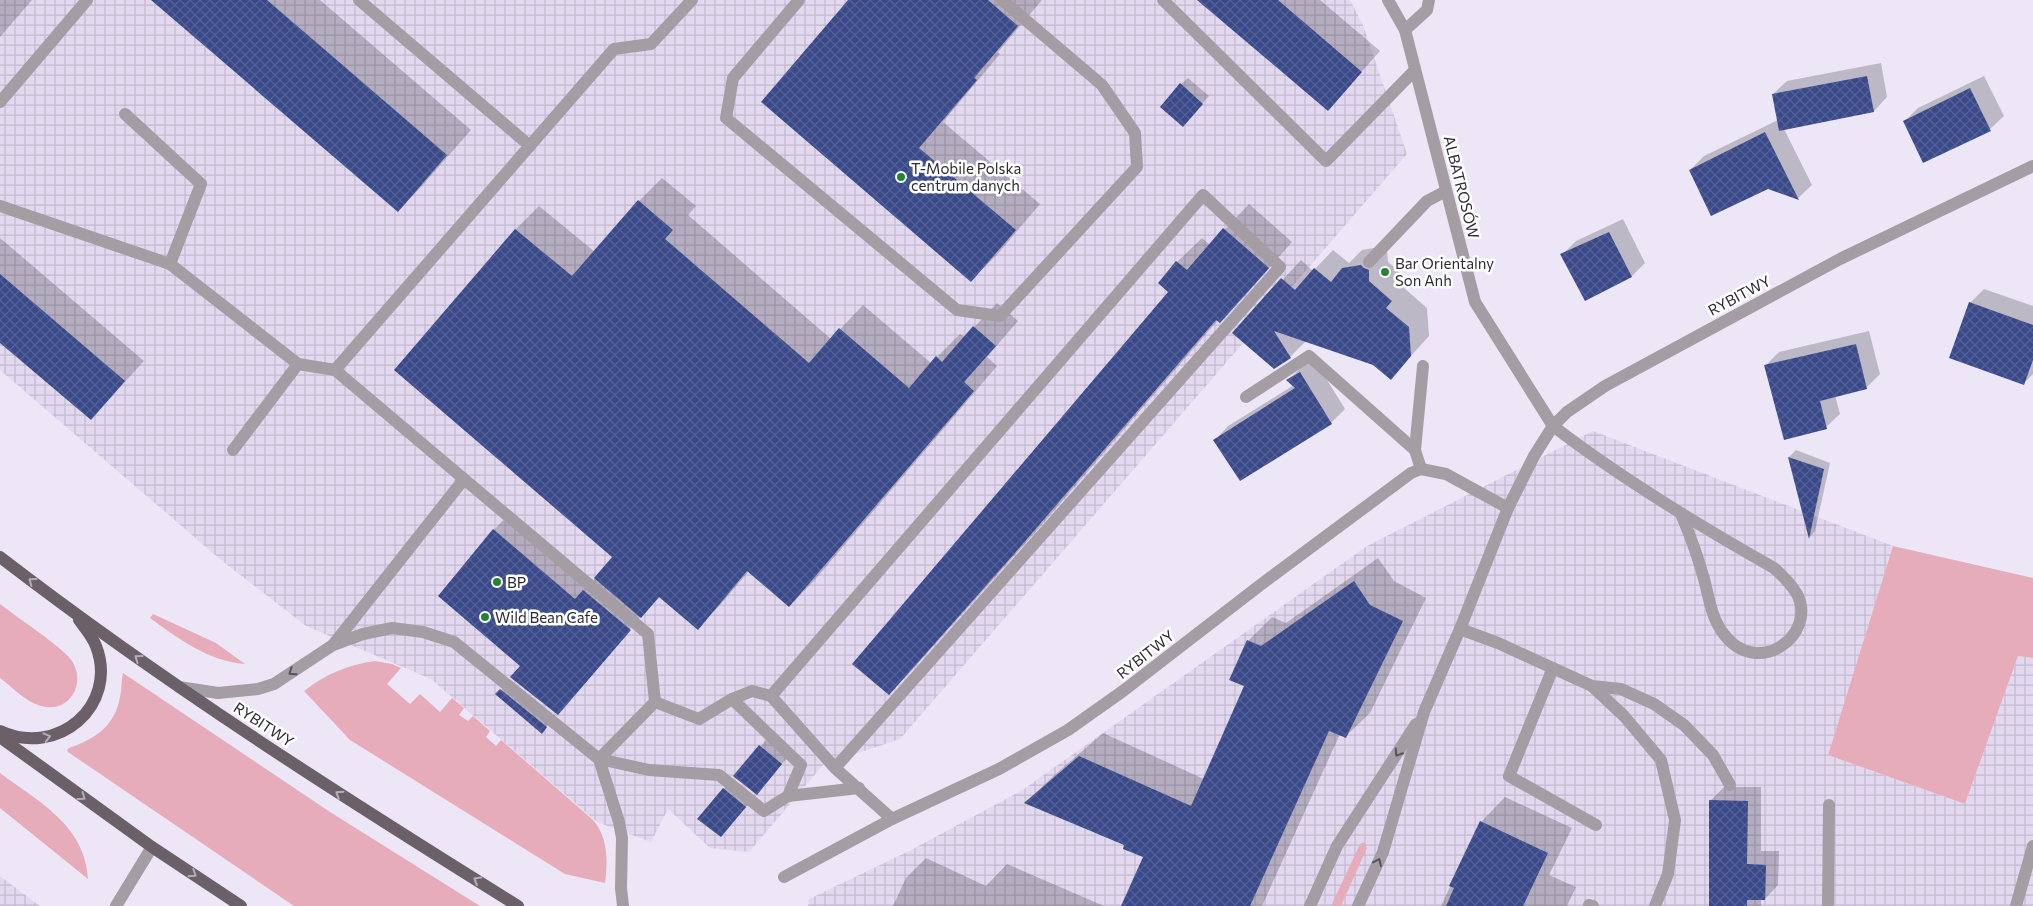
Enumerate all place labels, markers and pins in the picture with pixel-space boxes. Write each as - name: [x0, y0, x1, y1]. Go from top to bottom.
- place label: T‑Mobile Polska centrum danych: [911, 159, 1021, 194]
- marker: T‑Mobile Polska centrum danych: [895, 171, 907, 183]
- place label: Bar Orientalny Son Anh: [1395, 254, 1494, 289]
- marker: Bar Orientalny Son Anh: [1379, 266, 1391, 278]
- place label: BP: [507, 573, 526, 591]
- marker: BP: [491, 576, 503, 588]
- place label: Wild Bean Cafe: [495, 608, 598, 626]
- marker: Wild Bean Cafe: [479, 611, 491, 623]

